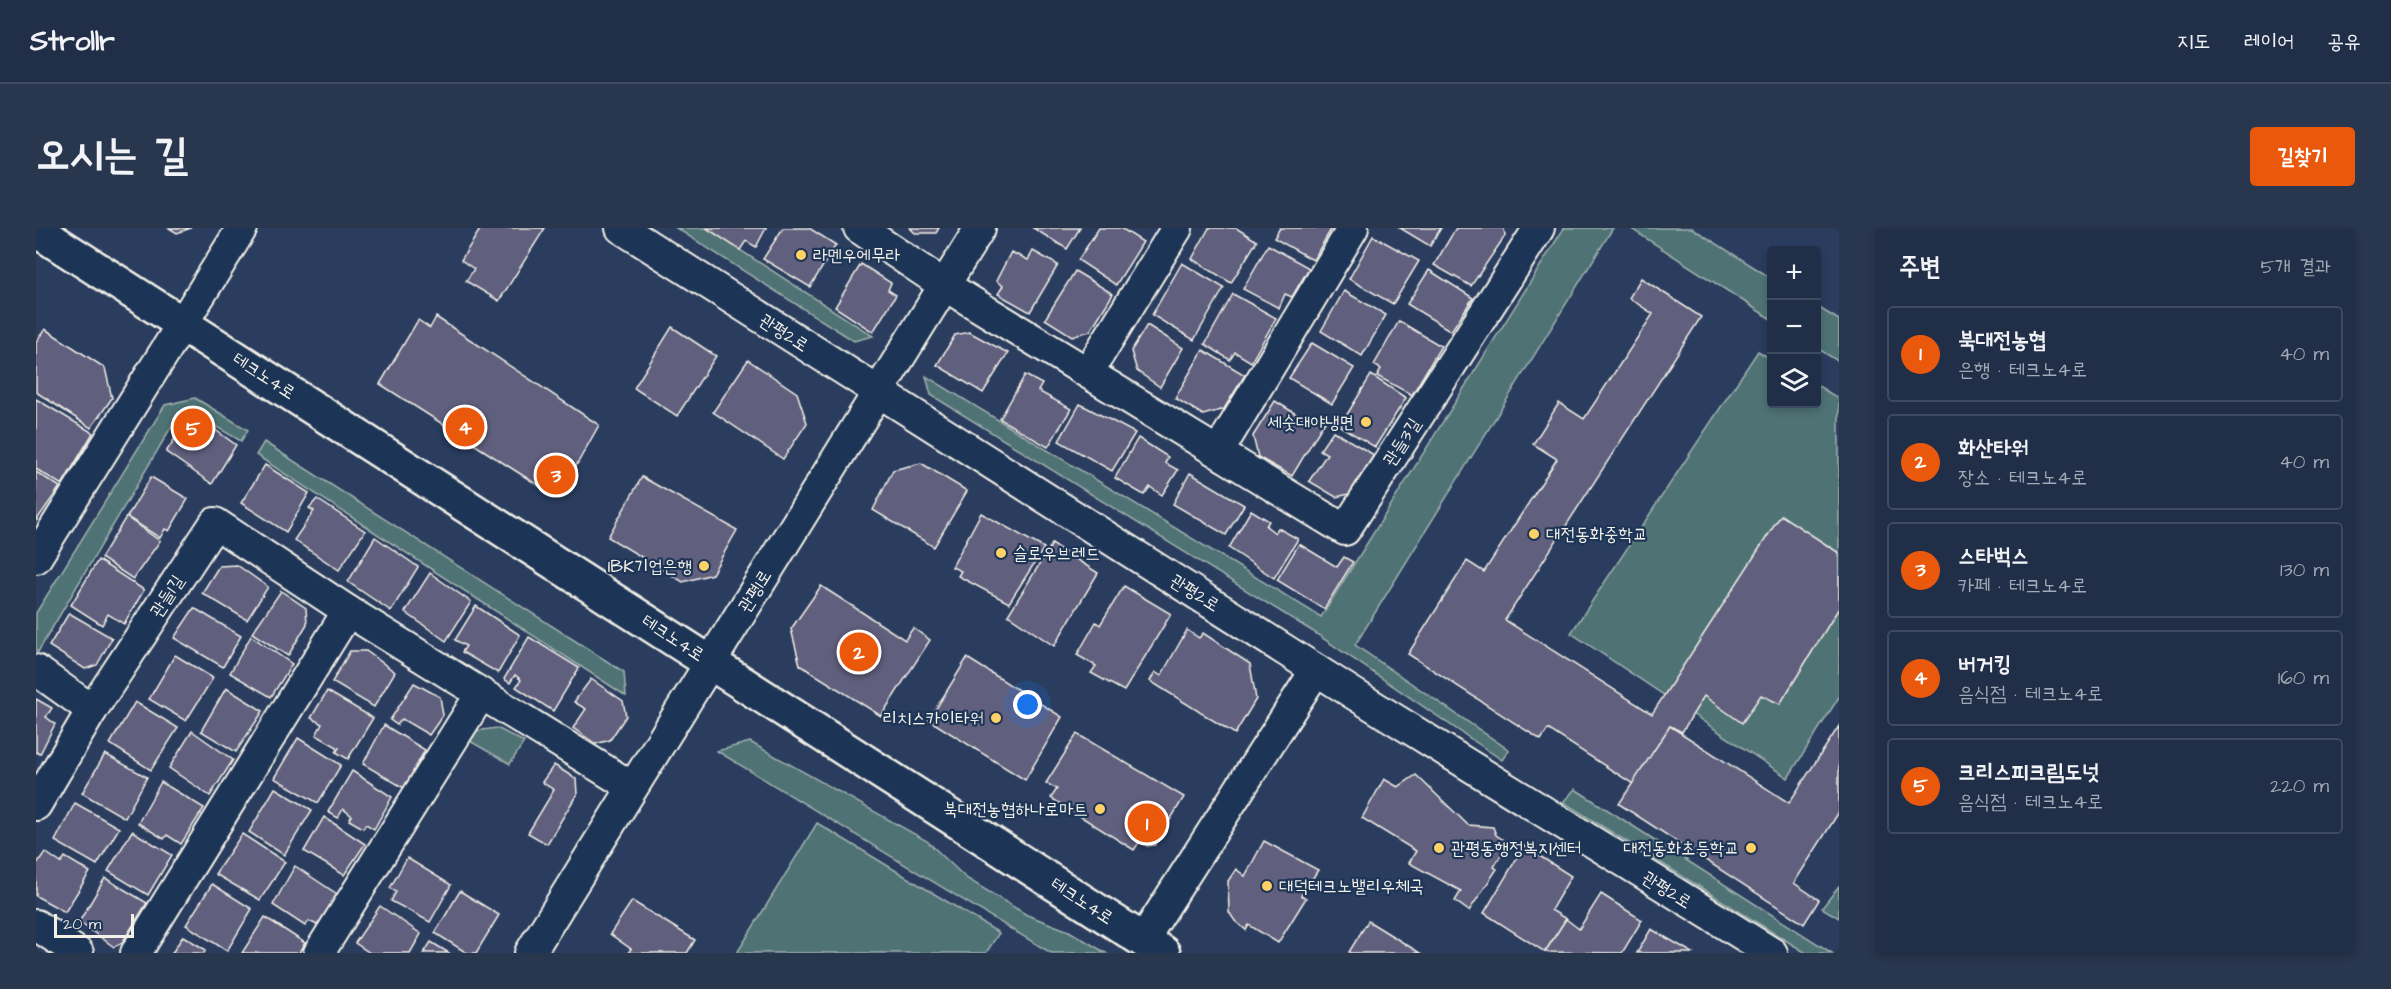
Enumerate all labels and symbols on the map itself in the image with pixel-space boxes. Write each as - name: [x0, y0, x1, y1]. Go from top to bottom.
- place label: 라멘우에무라: [813, 243, 900, 268]
- marker: 라멘우에무라: [794, 248, 808, 262]
- street label: 관평2로: [755, 308, 813, 358]
- street label: 테크노4로: [228, 346, 300, 406]
- pin: 4: [446, 404, 484, 450]
- pin: 5: [174, 406, 212, 450]
- place label: 세숫대야냉면: [1267, 410, 1354, 435]
- street label: 관들3길: [1377, 413, 1427, 471]
- marker: 세숫대야냉면: [1359, 415, 1373, 429]
- pin: 3: [536, 452, 576, 498]
- place label: 대전동화중학교: [1546, 522, 1647, 547]
- marker: 대전동화중학교: [1527, 527, 1541, 541]
- place label: 슬로우브레드: [1013, 541, 1100, 566]
- marker: 슬로우브레드: [994, 546, 1008, 560]
- place label: IBK기업은행: [608, 554, 692, 579]
- marker: IBK기업은행: [697, 559, 711, 573]
- street label: 관평1로: [732, 565, 778, 617]
- street label: 관평2로: [1166, 568, 1224, 618]
- street label: 관들1길: [144, 570, 190, 622]
- street label: 테크노4로: [637, 608, 709, 668]
- pin: 2: [840, 630, 878, 674]
- your location: [1013, 690, 1042, 719]
- place label: 리치스카이타워: [883, 706, 984, 731]
- marker: 리치스카이타워: [989, 711, 1003, 725]
- place label: 북대전농협하나로마트: [943, 797, 1088, 822]
- pin: 1: [1128, 800, 1166, 846]
- marker: 북대전농협하나로마트: [1093, 802, 1107, 816]
- place label: 관평동행정복지센터: [1451, 836, 1581, 861]
- place label: 대전동화초등학교: [1623, 836, 1739, 861]
- marker: 관평동행정복지센터: [1432, 841, 1446, 855]
- marker: 대전동화초등학교: [1744, 841, 1758, 855]
- street label: 관평2로: [1638, 865, 1696, 915]
- street label: 테크노4로: [1046, 871, 1118, 931]
- place label: 대덕테크노밸리우체국: [1279, 874, 1424, 899]
- marker: 대덕테크노밸리우체국: [1260, 879, 1274, 893]
- scale bar: [54, 911, 134, 938]

